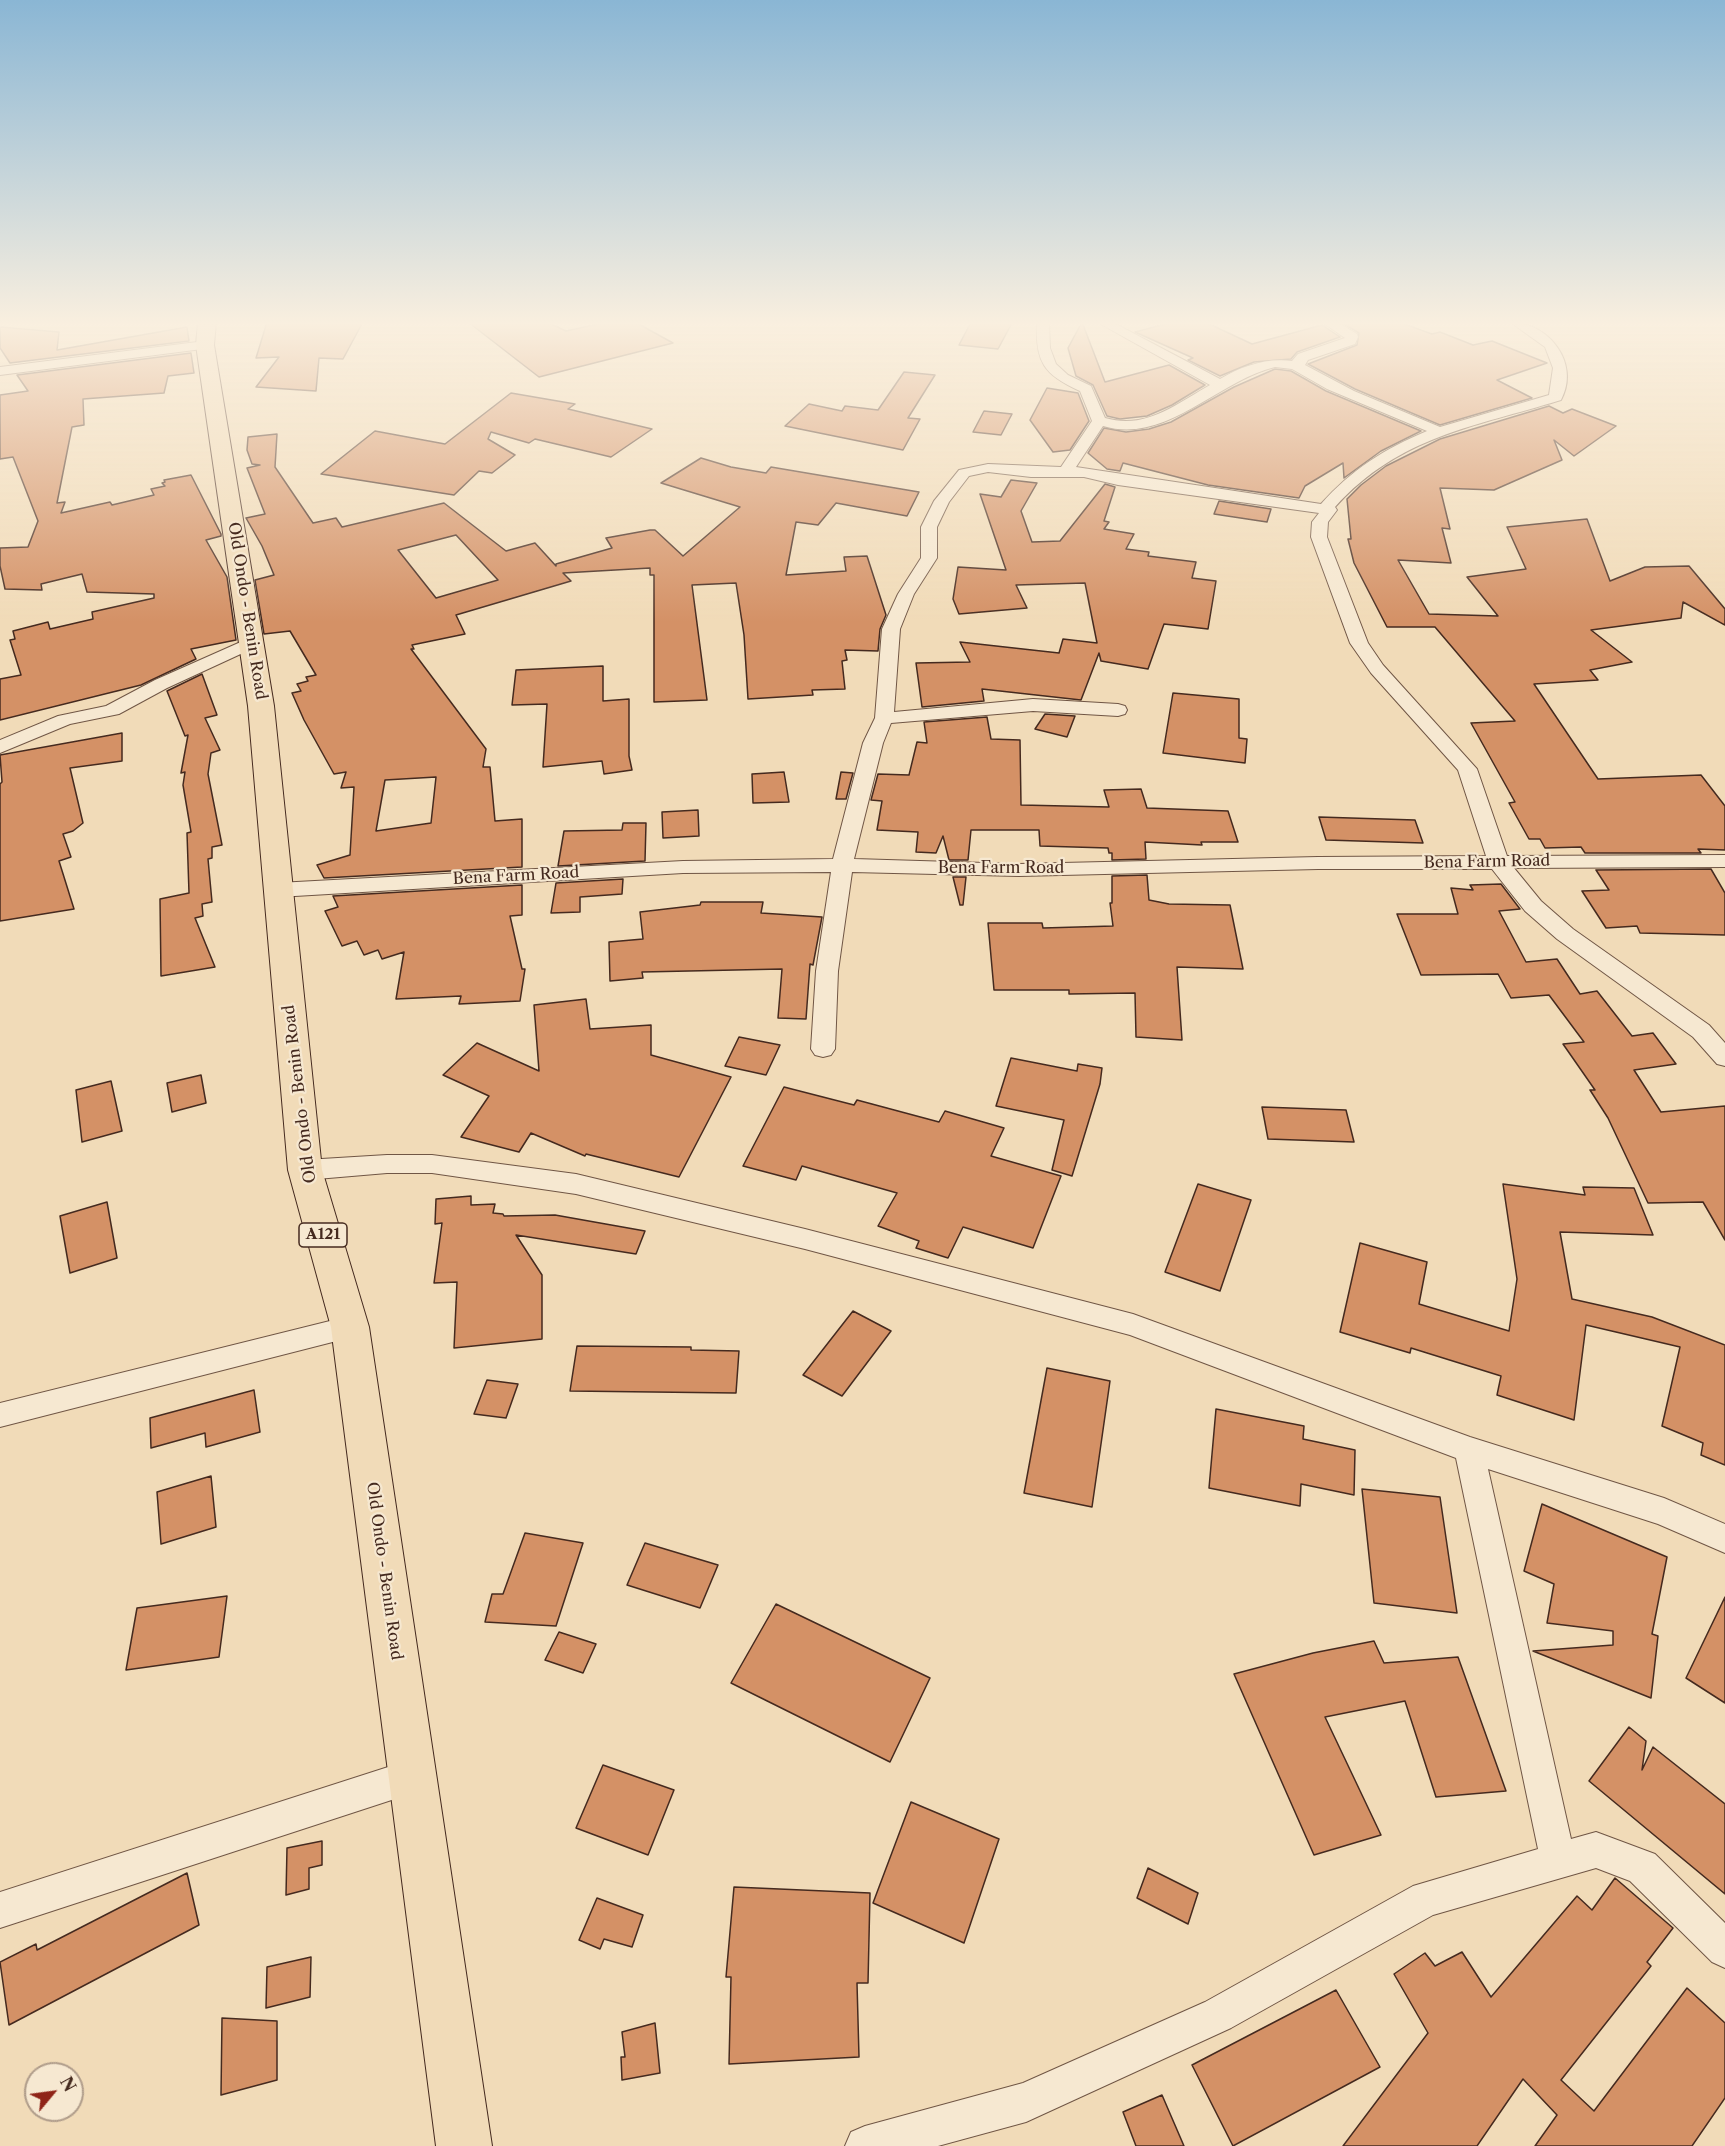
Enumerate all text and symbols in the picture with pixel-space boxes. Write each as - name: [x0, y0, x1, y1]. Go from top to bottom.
- street label: Old Ondo - Benin Road: [223, 521, 271, 701]
- street label: Bena Farm Road: [1424, 851, 1550, 873]
- street label: Bena Farm Road: [938, 858, 1064, 878]
- street label: Bena Farm Road: [452, 863, 580, 889]
- street label: Old Ondo - Benin Road: [280, 1004, 320, 1184]
- road number: A121: [299, 1223, 347, 1247]
- street label: Old Ondo - Benin Road: [362, 1481, 406, 1661]
- north arrow: [24, 2062, 84, 2122]
- text: N: [56, 2073, 80, 2095]

